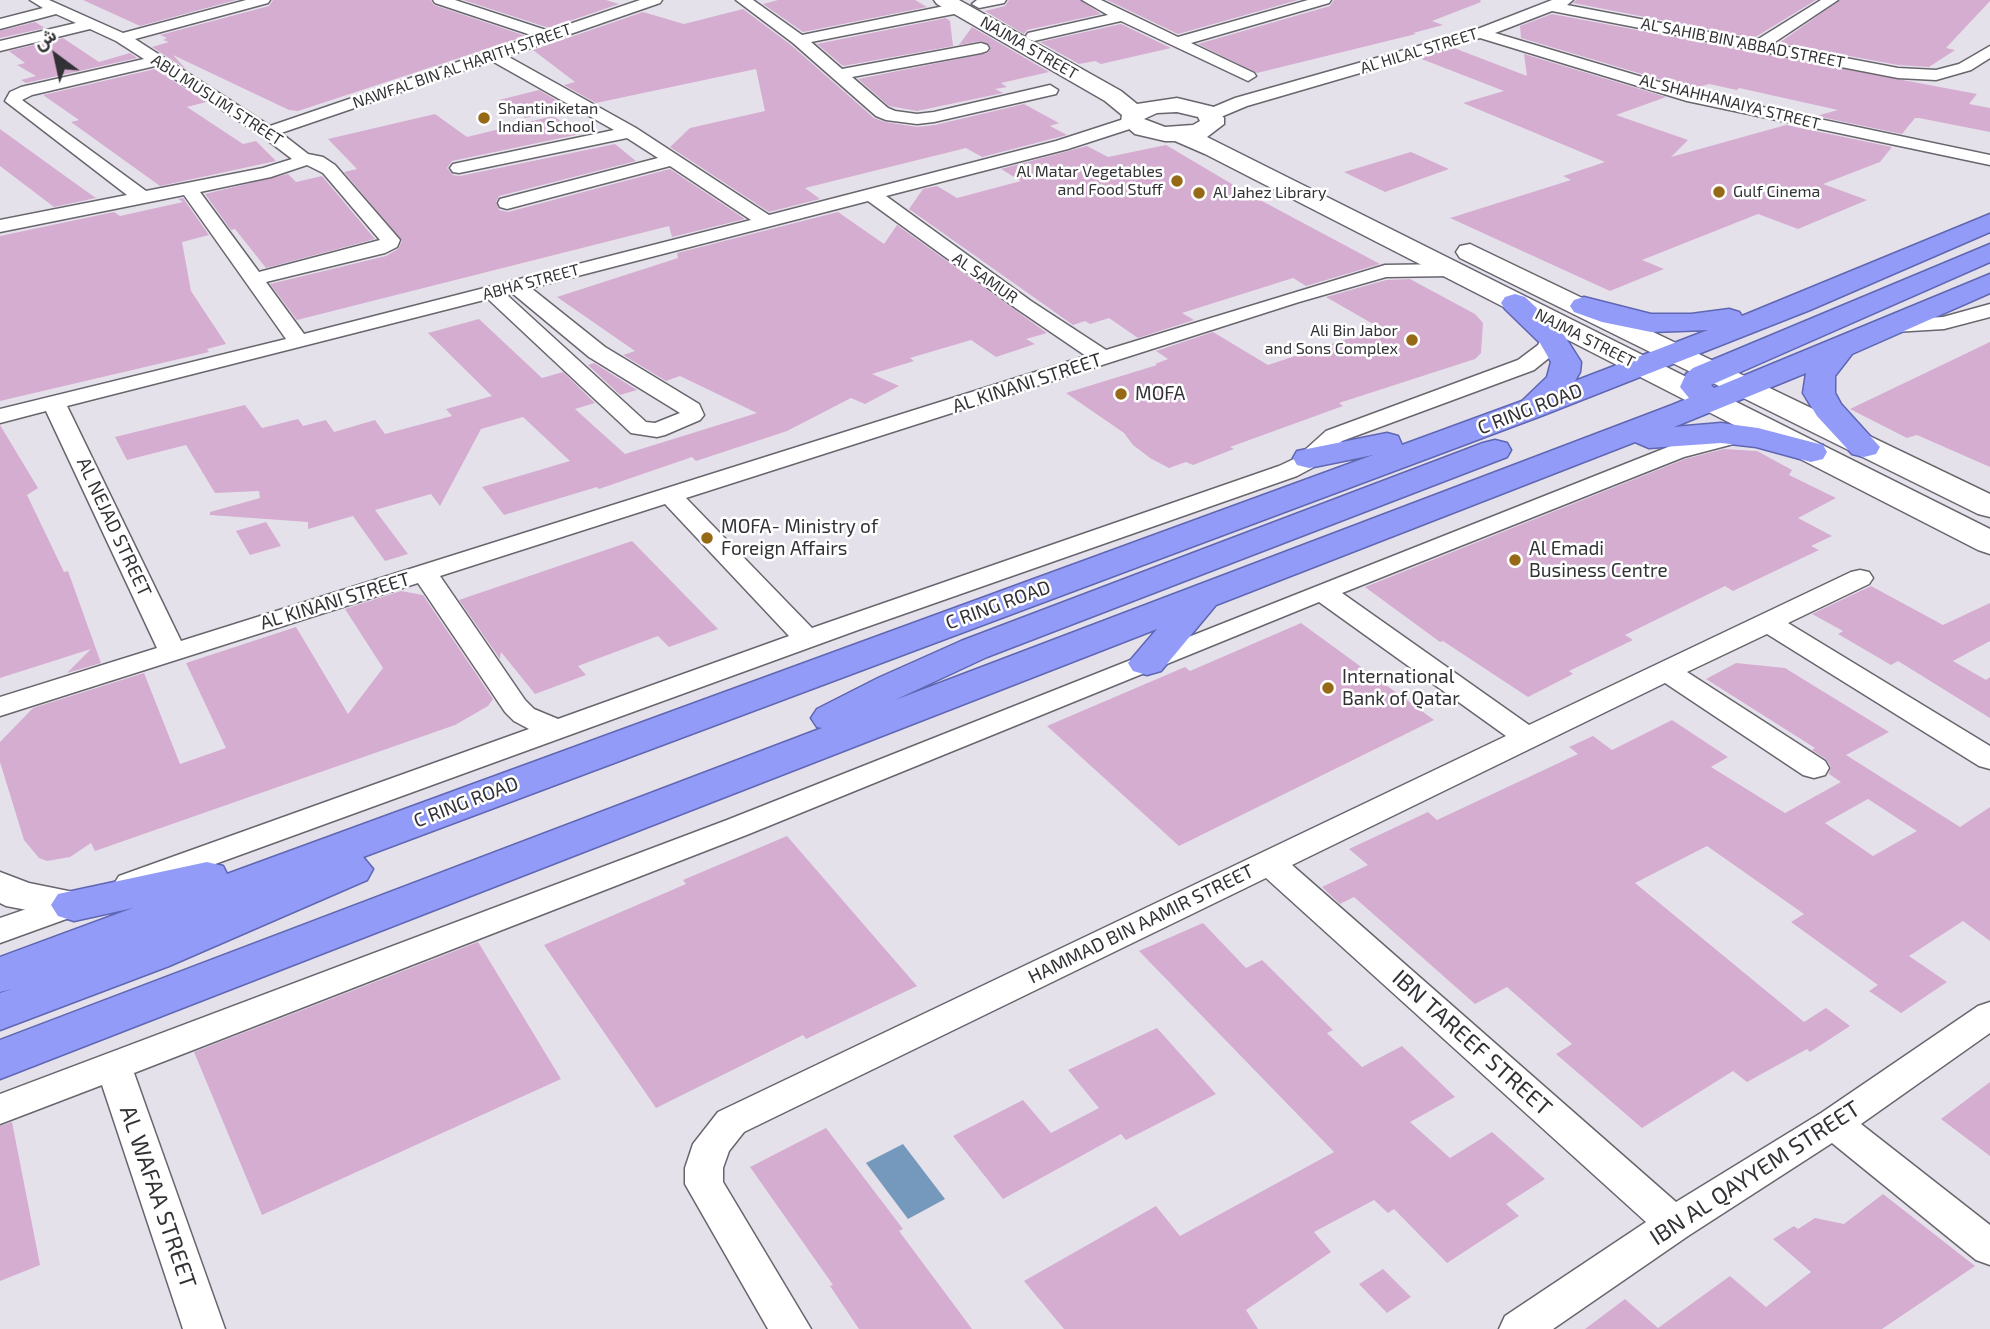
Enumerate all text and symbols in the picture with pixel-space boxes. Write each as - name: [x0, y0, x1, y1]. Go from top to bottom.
- street label: NAJMA STREET: [977, 12, 1081, 84]
- street label: AL SAHIB BIN ABBAD STREET: [1639, 14, 1847, 72]
- street label: NAWFAL BIN AL HARITH STREET: [350, 19, 574, 113]
- north arrow: [21, 21, 91, 91]
- text: ش: [28, 22, 60, 54]
- street label: AL HILAL STREET: [1358, 24, 1480, 78]
- street label: ABU MUSLIM STREET: [148, 50, 286, 150]
- street label: AL SHAHHANAIYA STREET: [1638, 70, 1822, 134]
- place label: Shantiniketan Indian School: [498, 99, 598, 137]
- marker: Shantiniketan Indian School: [476, 110, 492, 126]
- place label: Al Matar Vegetables and Food Stuff: [1016, 162, 1163, 200]
- marker: Al Matar Vegetables and Food Stuff: [1169, 173, 1185, 189]
- place label: Gulf Cinema: [1733, 182, 1820, 202]
- place label: Al Jahez Library: [1213, 183, 1327, 203]
- marker: Gulf Cinema: [1711, 184, 1727, 200]
- marker: Al Jahez Library: [1191, 185, 1207, 201]
- street label: AL SAMUR: [949, 249, 1021, 307]
- street label: ABHA STREET: [480, 260, 582, 304]
- street label: NAJMA STREET: [1532, 305, 1638, 371]
- place label: Ali Bin Jabor and Sons Complex: [1265, 321, 1398, 359]
- marker: Ali Bin Jabor and Sons Complex: [1404, 332, 1420, 348]
- street label: AL KINANI STREET: [949, 348, 1105, 418]
- street label: C RING ROAD: [1475, 379, 1585, 439]
- place label: MOFA: [1135, 383, 1185, 405]
- marker: MOFA: [1113, 386, 1129, 402]
- street label: AL NEJAD STREET: [72, 454, 156, 600]
- place label: MOFA- Ministry of Foreign Affairs: [721, 516, 878, 560]
- marker: MOFA- Ministry of Foreign Affairs: [699, 530, 715, 546]
- place label: Al Emadi Business Centre: [1529, 538, 1668, 582]
- marker: Al Emadi Business Centre: [1507, 552, 1523, 568]
- street label: AL KINANI STREET: [257, 567, 413, 635]
- street label: C RING ROAD: [942, 575, 1054, 635]
- place label: International Bank of Qatar: [1342, 666, 1460, 710]
- marker: International Bank of Qatar: [1320, 680, 1336, 696]
- street label: C RING ROAD: [411, 772, 521, 832]
- street label: HAMMAD BIN AAMIR STREET: [1025, 859, 1257, 989]
- street label: IBN TAREEF STREET: [1387, 964, 1557, 1122]
- street label: IBN AL QAYYEM STREET: [1645, 1095, 1865, 1251]
- street label: AL WAFAA STREET: [114, 1102, 202, 1292]

